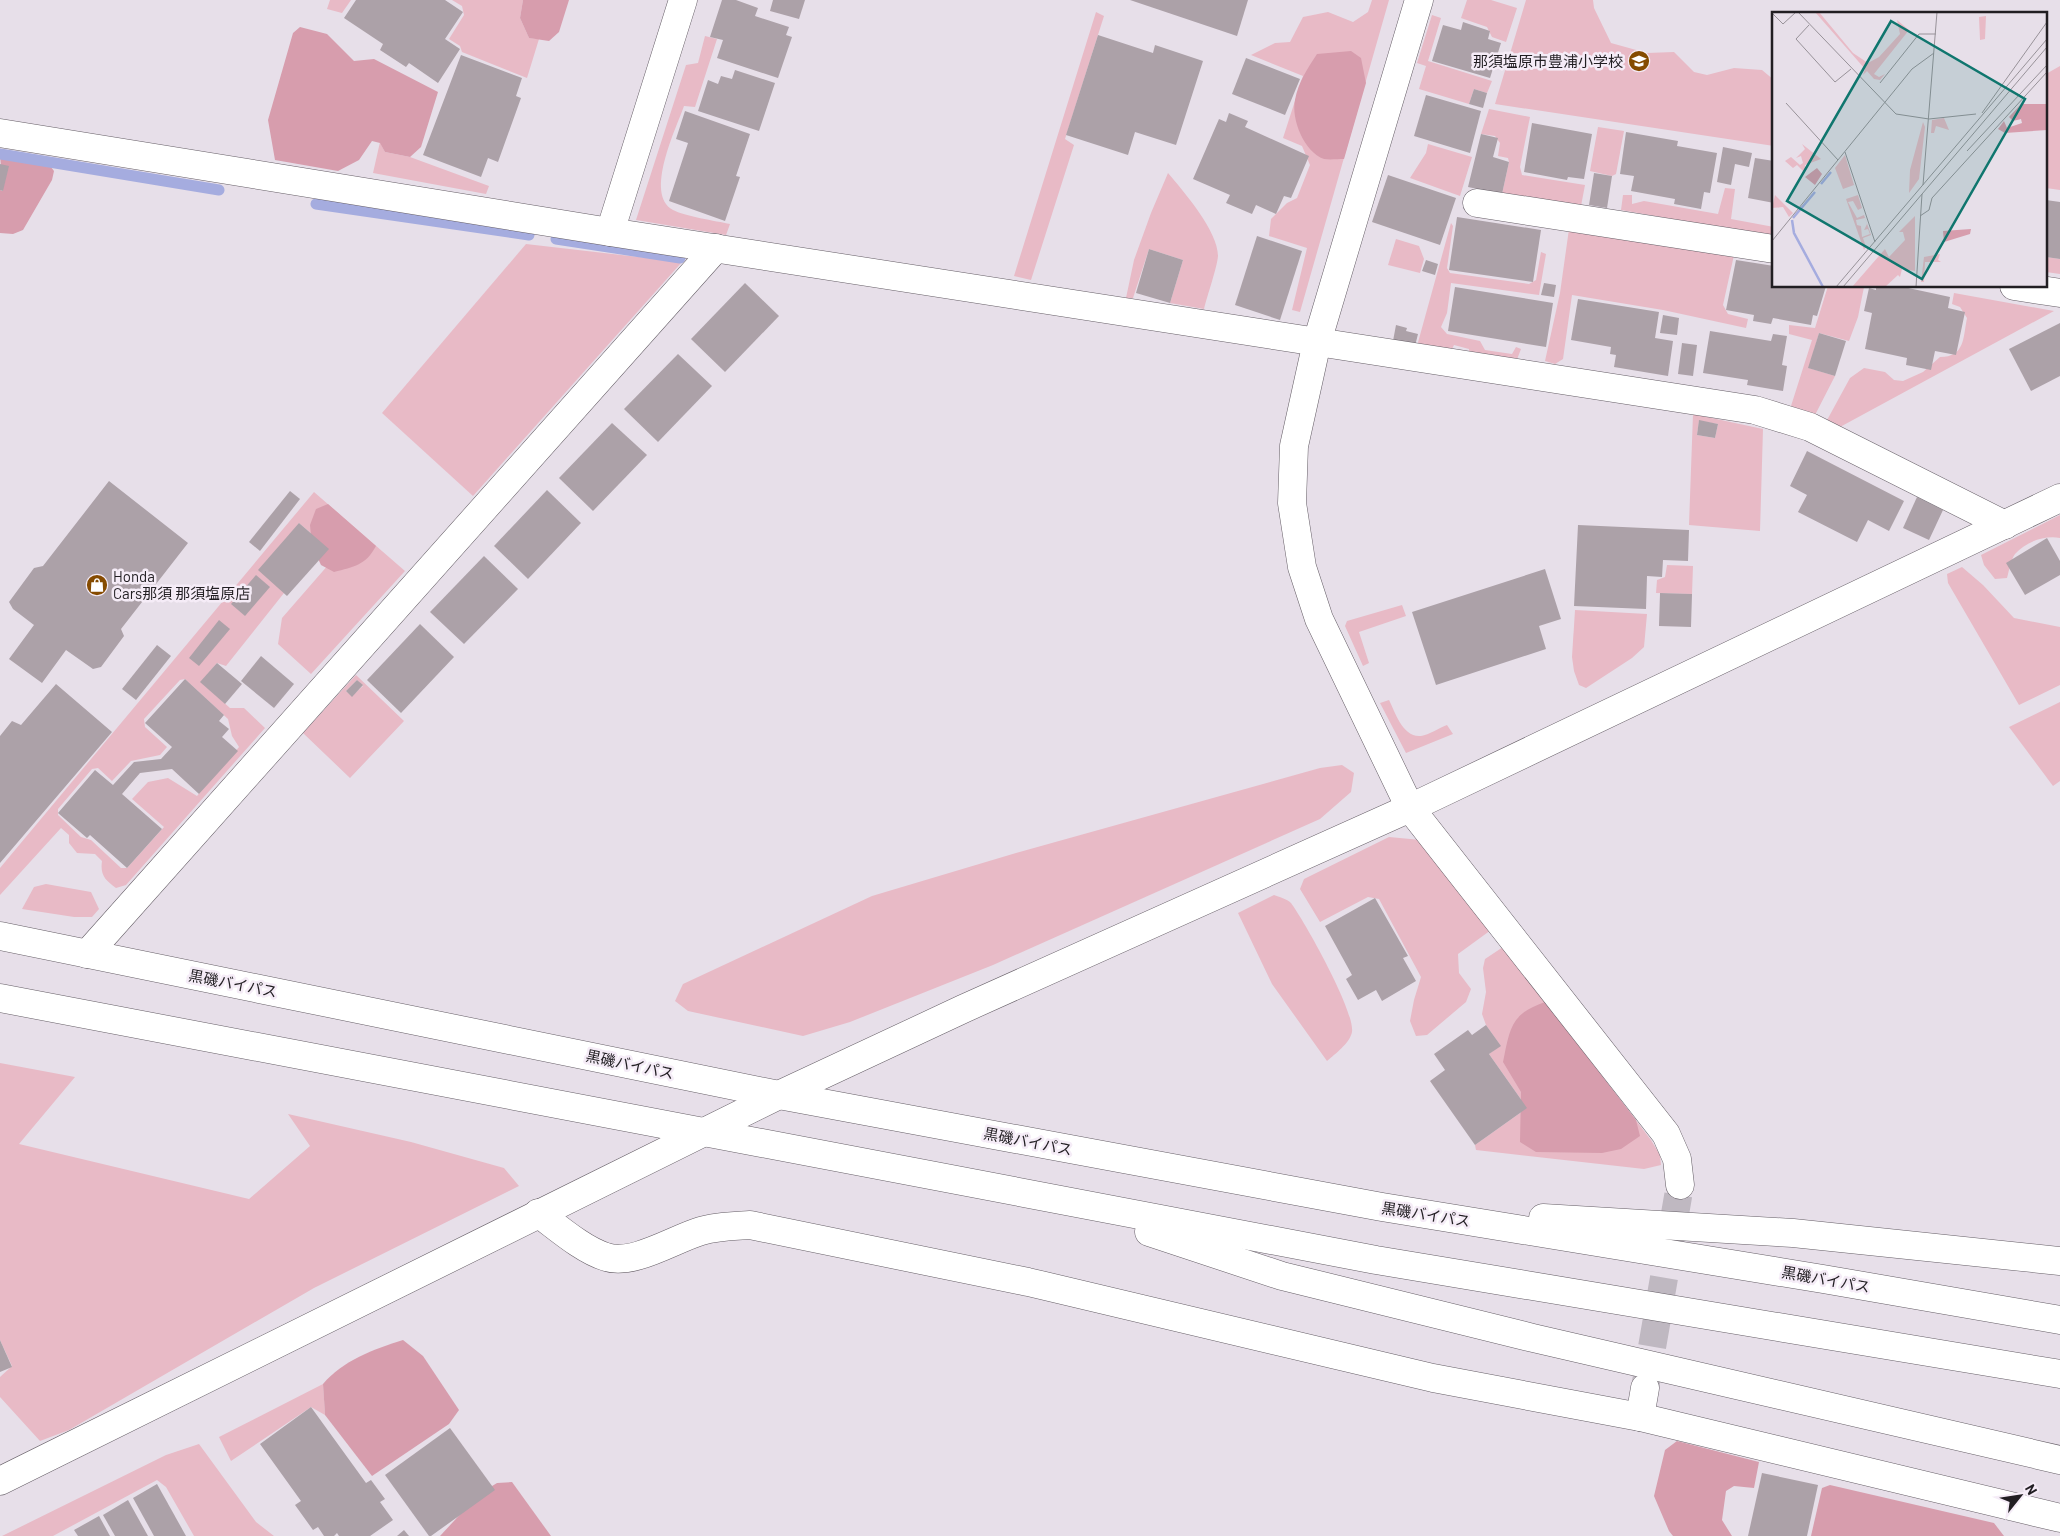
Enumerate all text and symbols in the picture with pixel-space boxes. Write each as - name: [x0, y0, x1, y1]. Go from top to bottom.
- inset map: [1772, 12, 2048, 288]
- school or university icon: 那須塩原市豊浦小学校: [1627, 49, 1651, 73]
- place label: 那須塩原市豊浦小学校: [1473, 52, 1623, 70]
- place label: Honda Cars那須 那須塩原店: [113, 567, 250, 602]
- shop icon: Honda Cars那須 那須塩原店: [85, 573, 109, 597]
- street label: 黒磯バイパス: [187, 966, 279, 1000]
- street label: 黒磯バイパス: [584, 1046, 676, 1082]
- street label: 黒磯バイパス: [982, 1124, 1074, 1158]
- street label: 黒磯バイパス: [1380, 1198, 1472, 1230]
- street label: 黒磯バイパス: [1780, 1262, 1872, 1296]
- north arrow: [1995, 1471, 2045, 1521]
- text: N: [2022, 1481, 2041, 1498]

